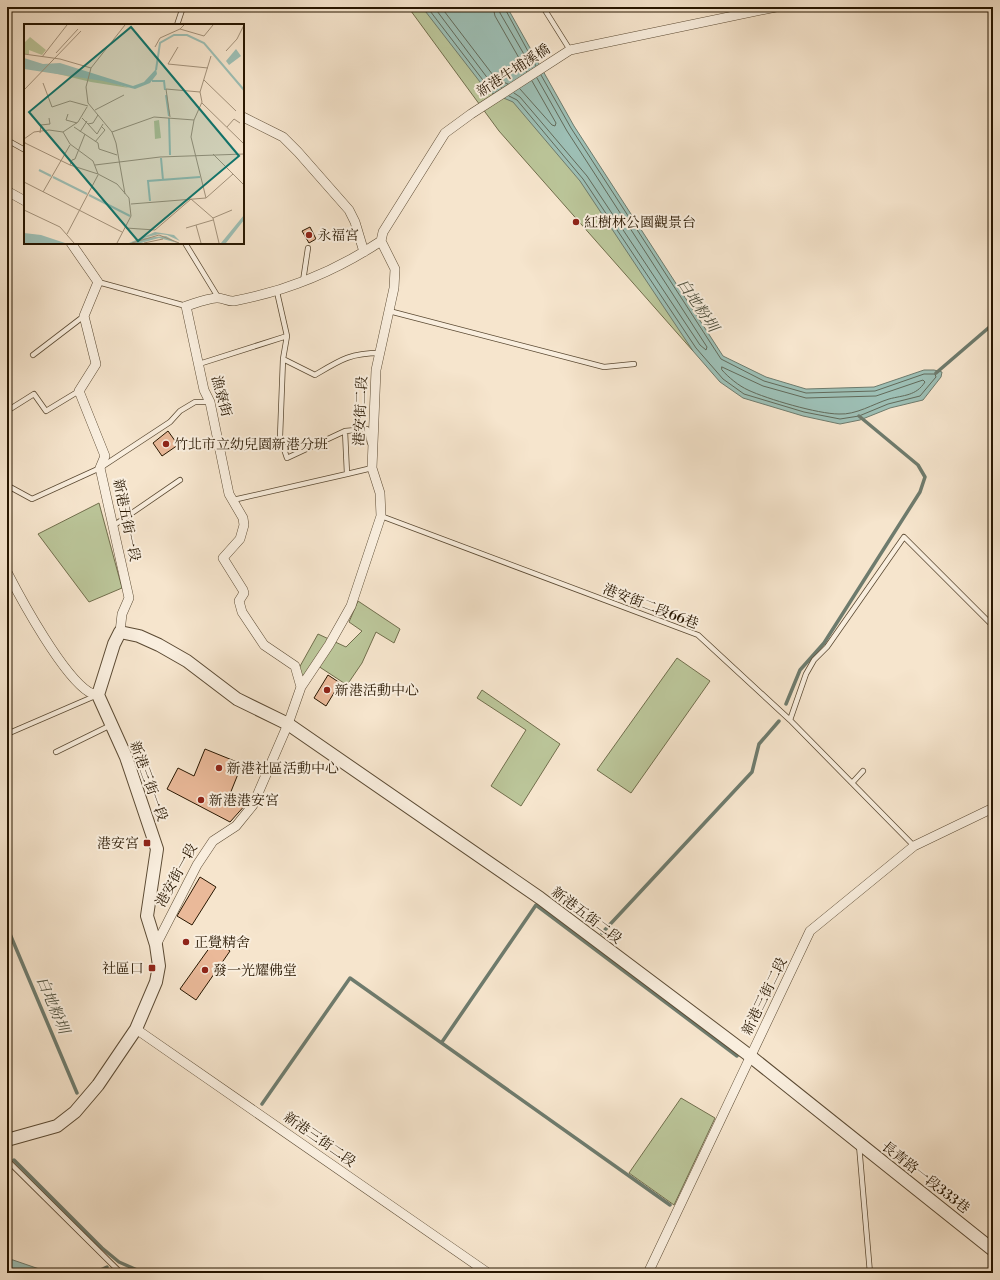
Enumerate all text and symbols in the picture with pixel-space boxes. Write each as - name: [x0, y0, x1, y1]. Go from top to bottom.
- inset map: [24, 24, 244, 244]
- street label: 新港牛埔溪橋: [473, 40, 554, 101]
- place label: 紅樹林公園觀景台: [584, 214, 696, 232]
- marker: 紅樹林公園觀景台: [571, 217, 581, 227]
- place label: 永福宮: [317, 227, 359, 245]
- marker: 永福宮: [304, 230, 314, 240]
- water label: 白地粉圳: [673, 275, 724, 338]
- street label: 漁寮街: [207, 374, 235, 419]
- street label: 港安街二段: [350, 376, 372, 446]
- place label: 竹北市立幼兒園新港分班: [174, 436, 328, 454]
- marker: 竹北市立幼兒園新港分班: [161, 439, 171, 449]
- street label: 新港五街一段: [108, 477, 144, 563]
- street label: 港安街二段66巷: [600, 580, 701, 633]
- place label: 新港活動中心: [335, 682, 419, 700]
- marker: 新港活動中心: [322, 685, 332, 695]
- street label: 新港三街一段: [125, 739, 171, 824]
- place label: 新港社區活動中心: [227, 760, 339, 778]
- marker: 新港社區活動中心: [214, 763, 224, 773]
- place label: 新港港安宮: [209, 792, 279, 810]
- marker: 新港港安宮: [196, 795, 206, 805]
- place label: 港安宮: [97, 835, 139, 853]
- marker: 港安宮: [142, 838, 152, 848]
- street label: 港安街一段: [152, 841, 202, 910]
- street label: 新港五街二段: [547, 883, 625, 948]
- place label: 正覺精舍: [194, 934, 250, 952]
- marker: 正覺精舍: [181, 937, 191, 947]
- street label: 新港三街二段: [738, 955, 791, 1038]
- place label: 社區口: [102, 960, 144, 978]
- place label: 發一光耀佛堂: [213, 962, 297, 980]
- marker: 社區口: [147, 963, 157, 973]
- marker: 發一光耀佛堂: [200, 965, 210, 975]
- water label: 白地粉圳: [32, 974, 74, 1039]
- street label: 新港三街二段: [280, 1108, 359, 1171]
- street label: 長青路一段333巷: [878, 1138, 973, 1218]

